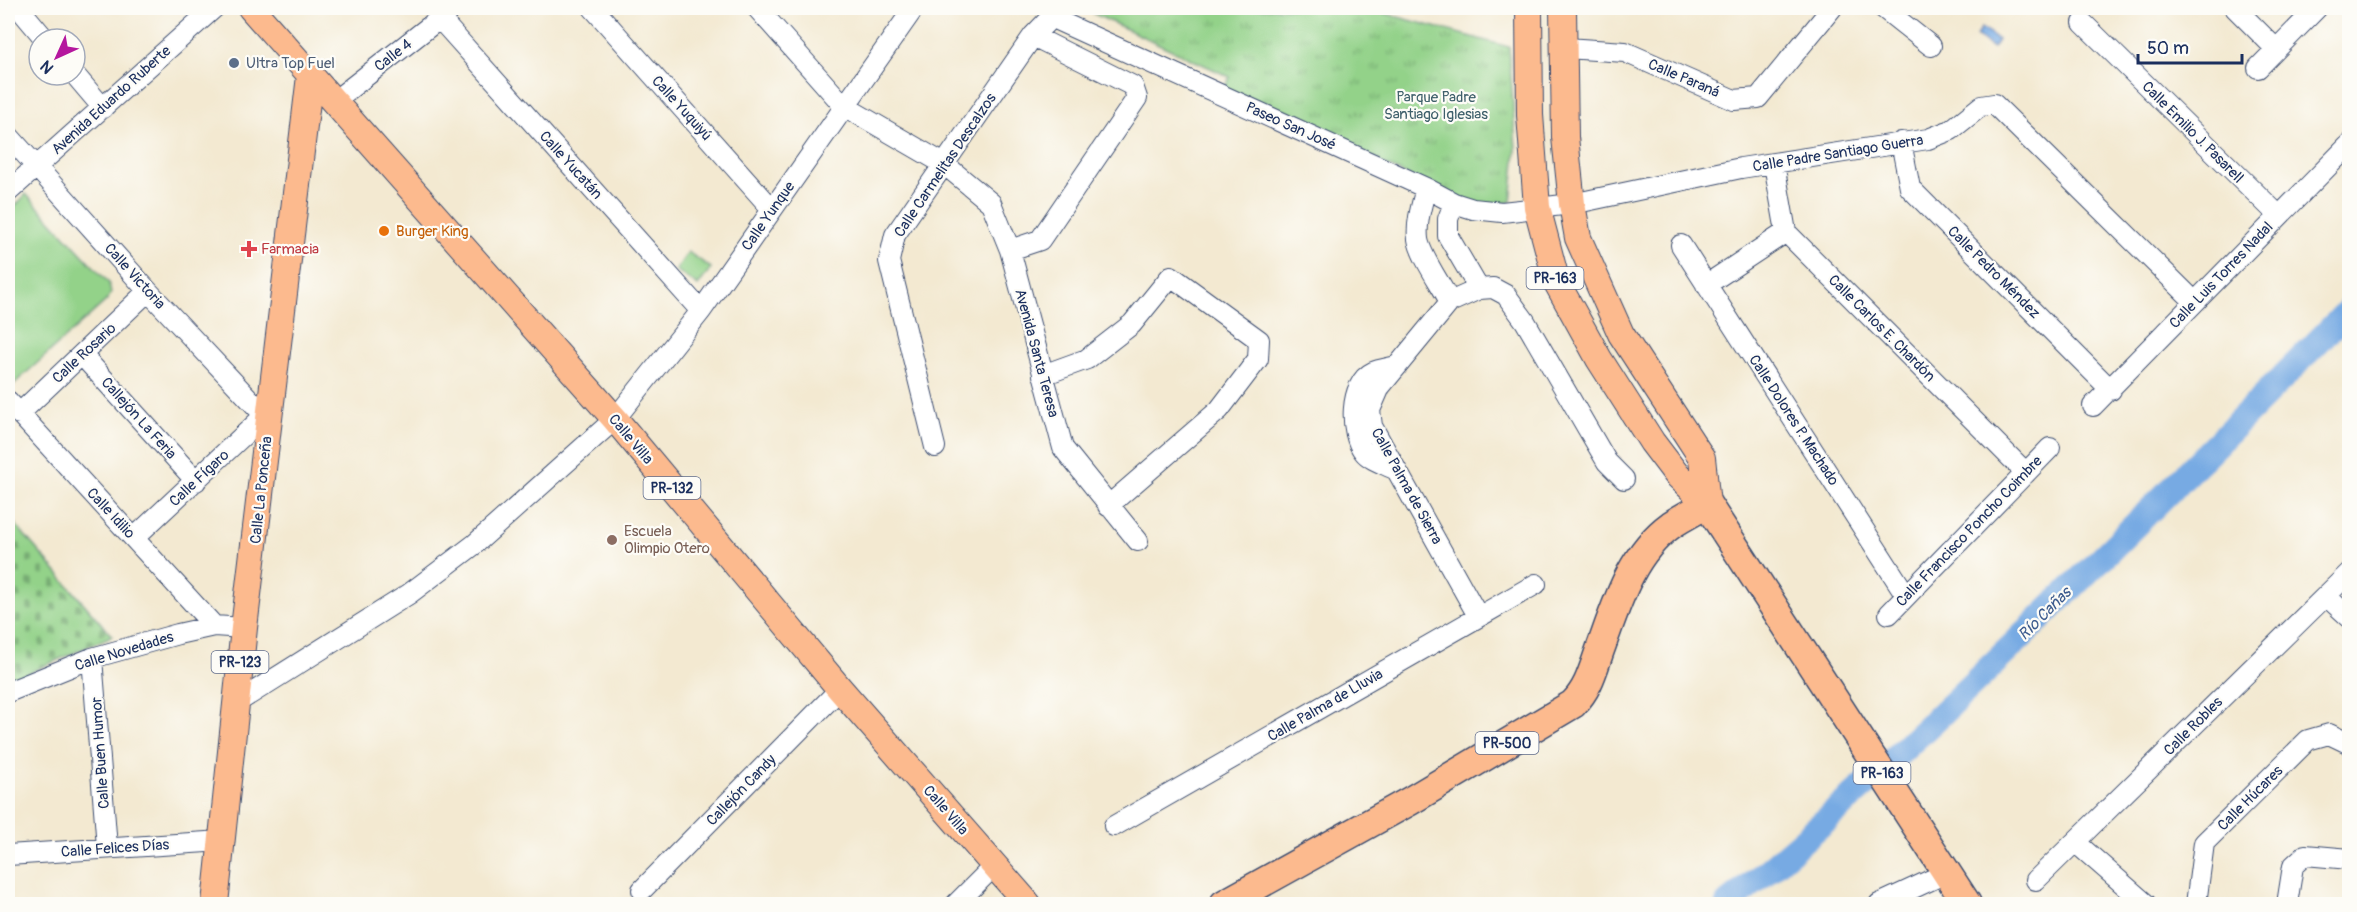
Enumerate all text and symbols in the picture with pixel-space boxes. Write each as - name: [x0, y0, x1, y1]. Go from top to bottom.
- north arrow: [27, 27, 87, 87]
- scale bar: [2138, 27, 2242, 65]
- street label: Calle 4: [371, 35, 416, 76]
- text: 50 m: [2147, 37, 2189, 60]
- street label: Avenida Eduardo Ruberte: [48, 41, 175, 159]
- place label: Ultra Top Fuel: [246, 54, 335, 73]
- street label: Calle Paraná: [1645, 55, 1723, 102]
- text: N: [36, 56, 58, 78]
- marker: Ultra Top Fuel: [227, 56, 241, 70]
- street label: Calle Yuquiyú: [647, 72, 716, 145]
- street label: Calle Emilio J. Pasarell: [2138, 77, 2248, 187]
- park label: Parque Padre Santiago Iglesias: [1384, 88, 1488, 124]
- street label: Calle Carmelitas Descalzos: [890, 89, 1001, 241]
- street label: Paseo San José: [1243, 98, 1339, 155]
- street label: Calle Yucatán: [535, 127, 606, 203]
- street label: Calle Padre Santiago Guerra: [1751, 131, 1925, 176]
- street label: Calle Yunque: [738, 177, 800, 255]
- street label: Calle Luis Torres Nadal: [2166, 218, 2277, 333]
- place label: Burger King: [396, 222, 469, 241]
- street label: Calle Pedro Méndez: [1943, 222, 2044, 323]
- marker: Burger King: [377, 224, 391, 238]
- street label: Calle Victoria: [100, 239, 169, 313]
- place label: Farmacia: [261, 240, 319, 259]
- marker: Farmacia: [242, 242, 256, 256]
- road number: PR-163: [1526, 267, 1584, 289]
- street label: Calle Carlos E. Chardón: [1824, 271, 1939, 386]
- street label: Avenida Santa Teresa: [1010, 287, 1063, 419]
- street label: Calle Rosario: [48, 319, 120, 388]
- street label: Calle Dolores P. Machado: [1744, 351, 1843, 489]
- street label: Callejón La Feria: [97, 373, 180, 463]
- street label: Calle Villa: [604, 410, 657, 468]
- street label: Calle Palma de Sierra: [1367, 425, 1447, 548]
- street label: Calle La Ponceña: [246, 435, 277, 545]
- street label: Calle Fígaro: [165, 446, 233, 511]
- street label: Calle Francisco Poncho Coimbre: [1892, 451, 2047, 611]
- road number: PR-132: [644, 477, 700, 499]
- street label: Calle Idilio: [82, 484, 139, 543]
- place label: Escuela Olimpio Otero: [624, 522, 710, 558]
- marker: Escuela Olimpio Otero: [605, 533, 619, 547]
- water label: Río Cañas: [2014, 582, 2077, 644]
- street label: Calle Novedades: [72, 627, 176, 676]
- road number: PR-123: [212, 651, 268, 673]
- street label: Calle Palma de Lluvia: [1264, 665, 1386, 746]
- street label: Calle Robles: [2160, 693, 2227, 760]
- street label: Calle Buen Humor: [87, 696, 114, 810]
- road number: PR-500: [1476, 732, 1538, 754]
- street label: Callejón Candy: [703, 750, 781, 830]
- street label: Calle Húcares: [2214, 761, 2287, 835]
- road number: PR-163: [1854, 762, 1910, 784]
- street label: Calle Villa: [919, 782, 972, 839]
- street label: Calle Felices Días: [60, 835, 170, 862]

